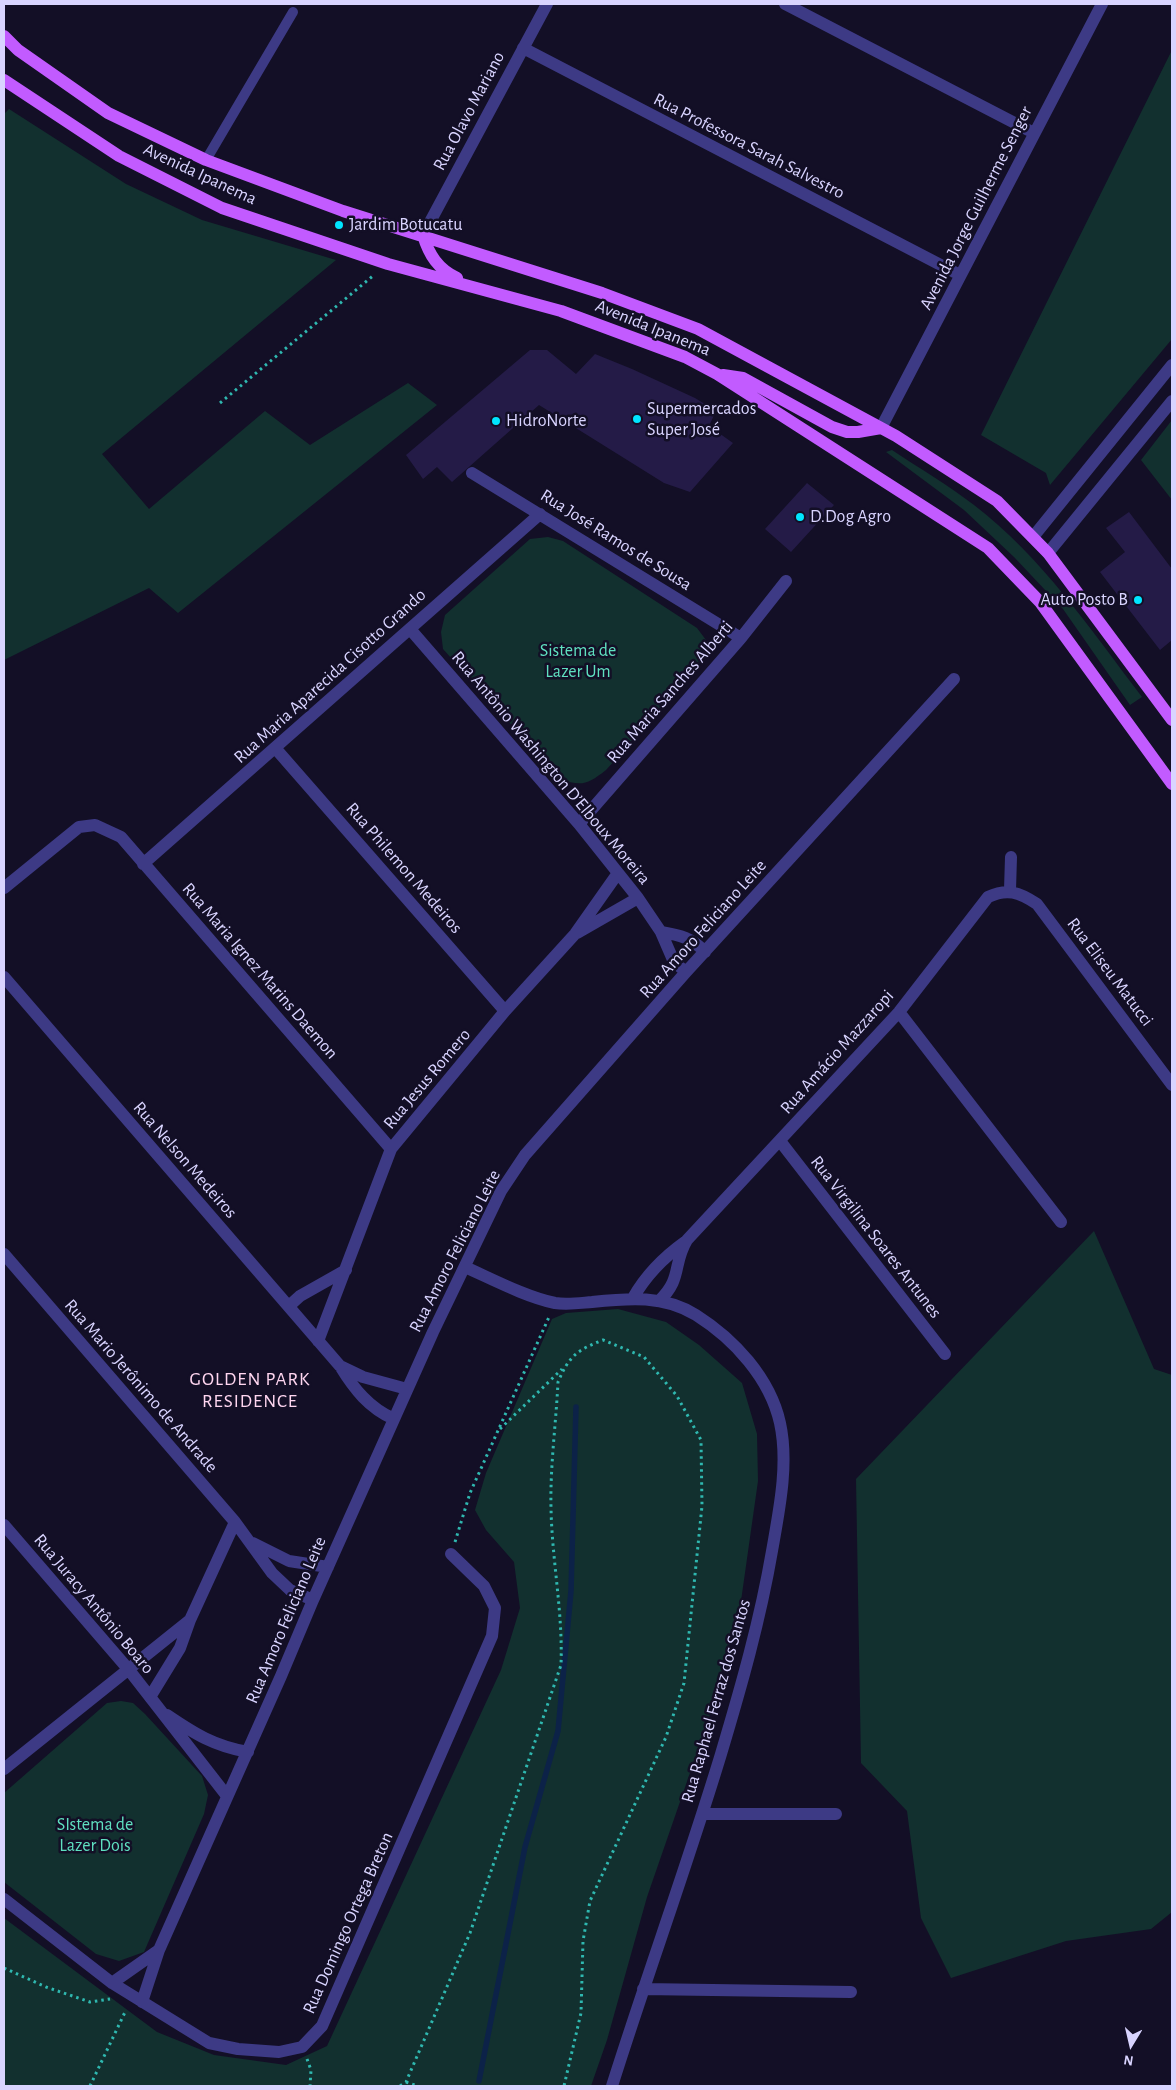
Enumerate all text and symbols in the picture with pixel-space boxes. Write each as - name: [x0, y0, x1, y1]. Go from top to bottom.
- street label: Rua Olavo Mariano: [429, 48, 509, 174]
- street label: Rua Professora Sarah Salvestro: [650, 88, 848, 204]
- street label: Avenida Jorge Guilherme Senger: [915, 102, 1037, 314]
- street label: Avenida Ipanema: [140, 138, 260, 210]
- place label: Jardim Botucatu: [349, 214, 462, 236]
- marker: Jardim Botucatu: [333, 219, 345, 231]
- street label: Avenida Ipanema: [592, 295, 714, 361]
- place label: Supermercados Super José: [647, 398, 756, 440]
- place label: HidroNorte: [506, 410, 586, 432]
- marker: Supermercados Super José: [631, 413, 643, 425]
- marker: HidroNorte: [490, 415, 502, 427]
- street label: Rua José Ramos de Sousa: [536, 485, 696, 595]
- place label: D.Dog Agro: [810, 506, 891, 528]
- marker: D.Dog Agro: [794, 511, 806, 523]
- street label: Rua Maria Aparecida Cisotto Grando: [230, 584, 430, 768]
- place label: Auto Posto B: [1040, 589, 1128, 611]
- marker: Auto Posto B: [1132, 594, 1144, 606]
- street label: Rua Maria Sanches Alberti: [602, 616, 738, 768]
- park label: Sistema de Lazer Um: [540, 640, 616, 682]
- street label: Rua Antônio Washington D’Elboux Moreira: [447, 647, 655, 889]
- street label: Rua Philemon Medeiros: [341, 798, 467, 938]
- street label: Rua Amoro Feliciano Leite: [635, 855, 771, 1003]
- street label: Rua Maria Ignez Marins Daemon: [178, 878, 342, 1064]
- street label: Rua Eliseu Matucci: [1062, 914, 1158, 1030]
- street label: Rua Amácio Mazzaropi: [776, 985, 898, 1119]
- street label: Rua Jesus Romero: [379, 1024, 475, 1134]
- street label: Rua Nelson Medeiros: [128, 1097, 242, 1223]
- street label: Rua Virgilina Soares Antunes: [806, 1151, 946, 1323]
- street label: Rua Amoro Feliciano Leite: [405, 1166, 505, 1336]
- street label: Rua Mario Jerônimo de Andrade: [60, 1295, 222, 1477]
- district label: GOLDEN PARK RESIDENCE: [188, 1368, 312, 1412]
- street label: Rua Juracy Antônio Boaro: [29, 1530, 159, 1678]
- street label: Rua Amoro Feliciano Leite: [241, 1533, 331, 1707]
- street label: Rua Raphael Ferraz dos Santos: [677, 1597, 755, 1805]
- park label: SIstema de Lazer Dois: [57, 1814, 133, 1856]
- street label: Rua Domingo Ortega Breton: [298, 1829, 398, 2017]
- north arrow: [1106, 2020, 1156, 2070]
- text: N: [1123, 2052, 1135, 2067]

